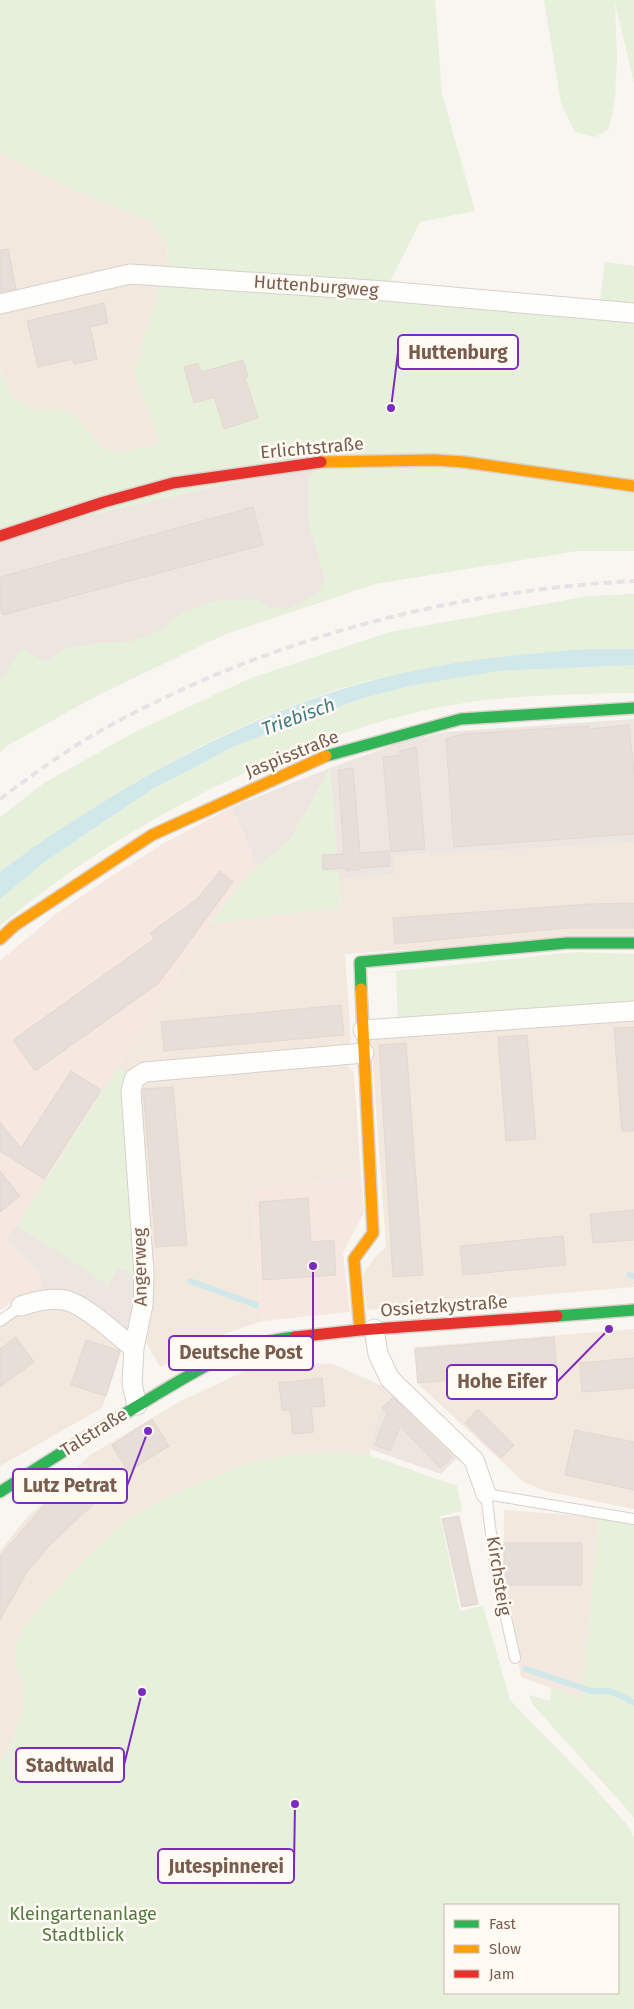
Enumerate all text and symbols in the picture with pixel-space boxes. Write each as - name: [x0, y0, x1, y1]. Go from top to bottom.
- street label: Huttenburgweg: [253, 271, 380, 301]
- callout: Huttenburg: [398, 335, 518, 369]
- text: Huttenburg: [408, 341, 508, 364]
- street label: Erlichtstraße: [259, 433, 365, 463]
- water label: Triebisch: [258, 693, 338, 740]
- street label: Jaspisstraße: [242, 725, 342, 783]
- street label: Angerweg: [128, 1227, 152, 1307]
- street label: Ossietzkystraße: [379, 1291, 509, 1321]
- callout: Deutsche Post: [169, 1336, 313, 1370]
- text: Deutsche Post: [179, 1341, 304, 1364]
- callout: Hohe Eifer: [447, 1365, 557, 1399]
- text: Hohe Eifer: [457, 1370, 547, 1393]
- street label: Talstraße: [56, 1403, 132, 1461]
- callout: Lutz Petrat: [13, 1469, 127, 1503]
- text: Lutz Petrat: [23, 1474, 118, 1497]
- street label: Kirchsteig: [482, 1535, 516, 1618]
- callout: Stadtwald: [16, 1748, 124, 1782]
- text: Stadtwald: [26, 1754, 114, 1777]
- callout: Jutespinnerei: [158, 1849, 294, 1883]
- text: Jutespinnerei: [167, 1855, 284, 1878]
- park label: Kleingartenanlage Stadtblick: [9, 1903, 157, 1946]
- legend: [444, 1904, 619, 1994]
- text: Fast: [489, 1915, 516, 1933]
- text: Slow: [489, 1940, 521, 1958]
- text: Jam: [489, 1965, 515, 1983]

